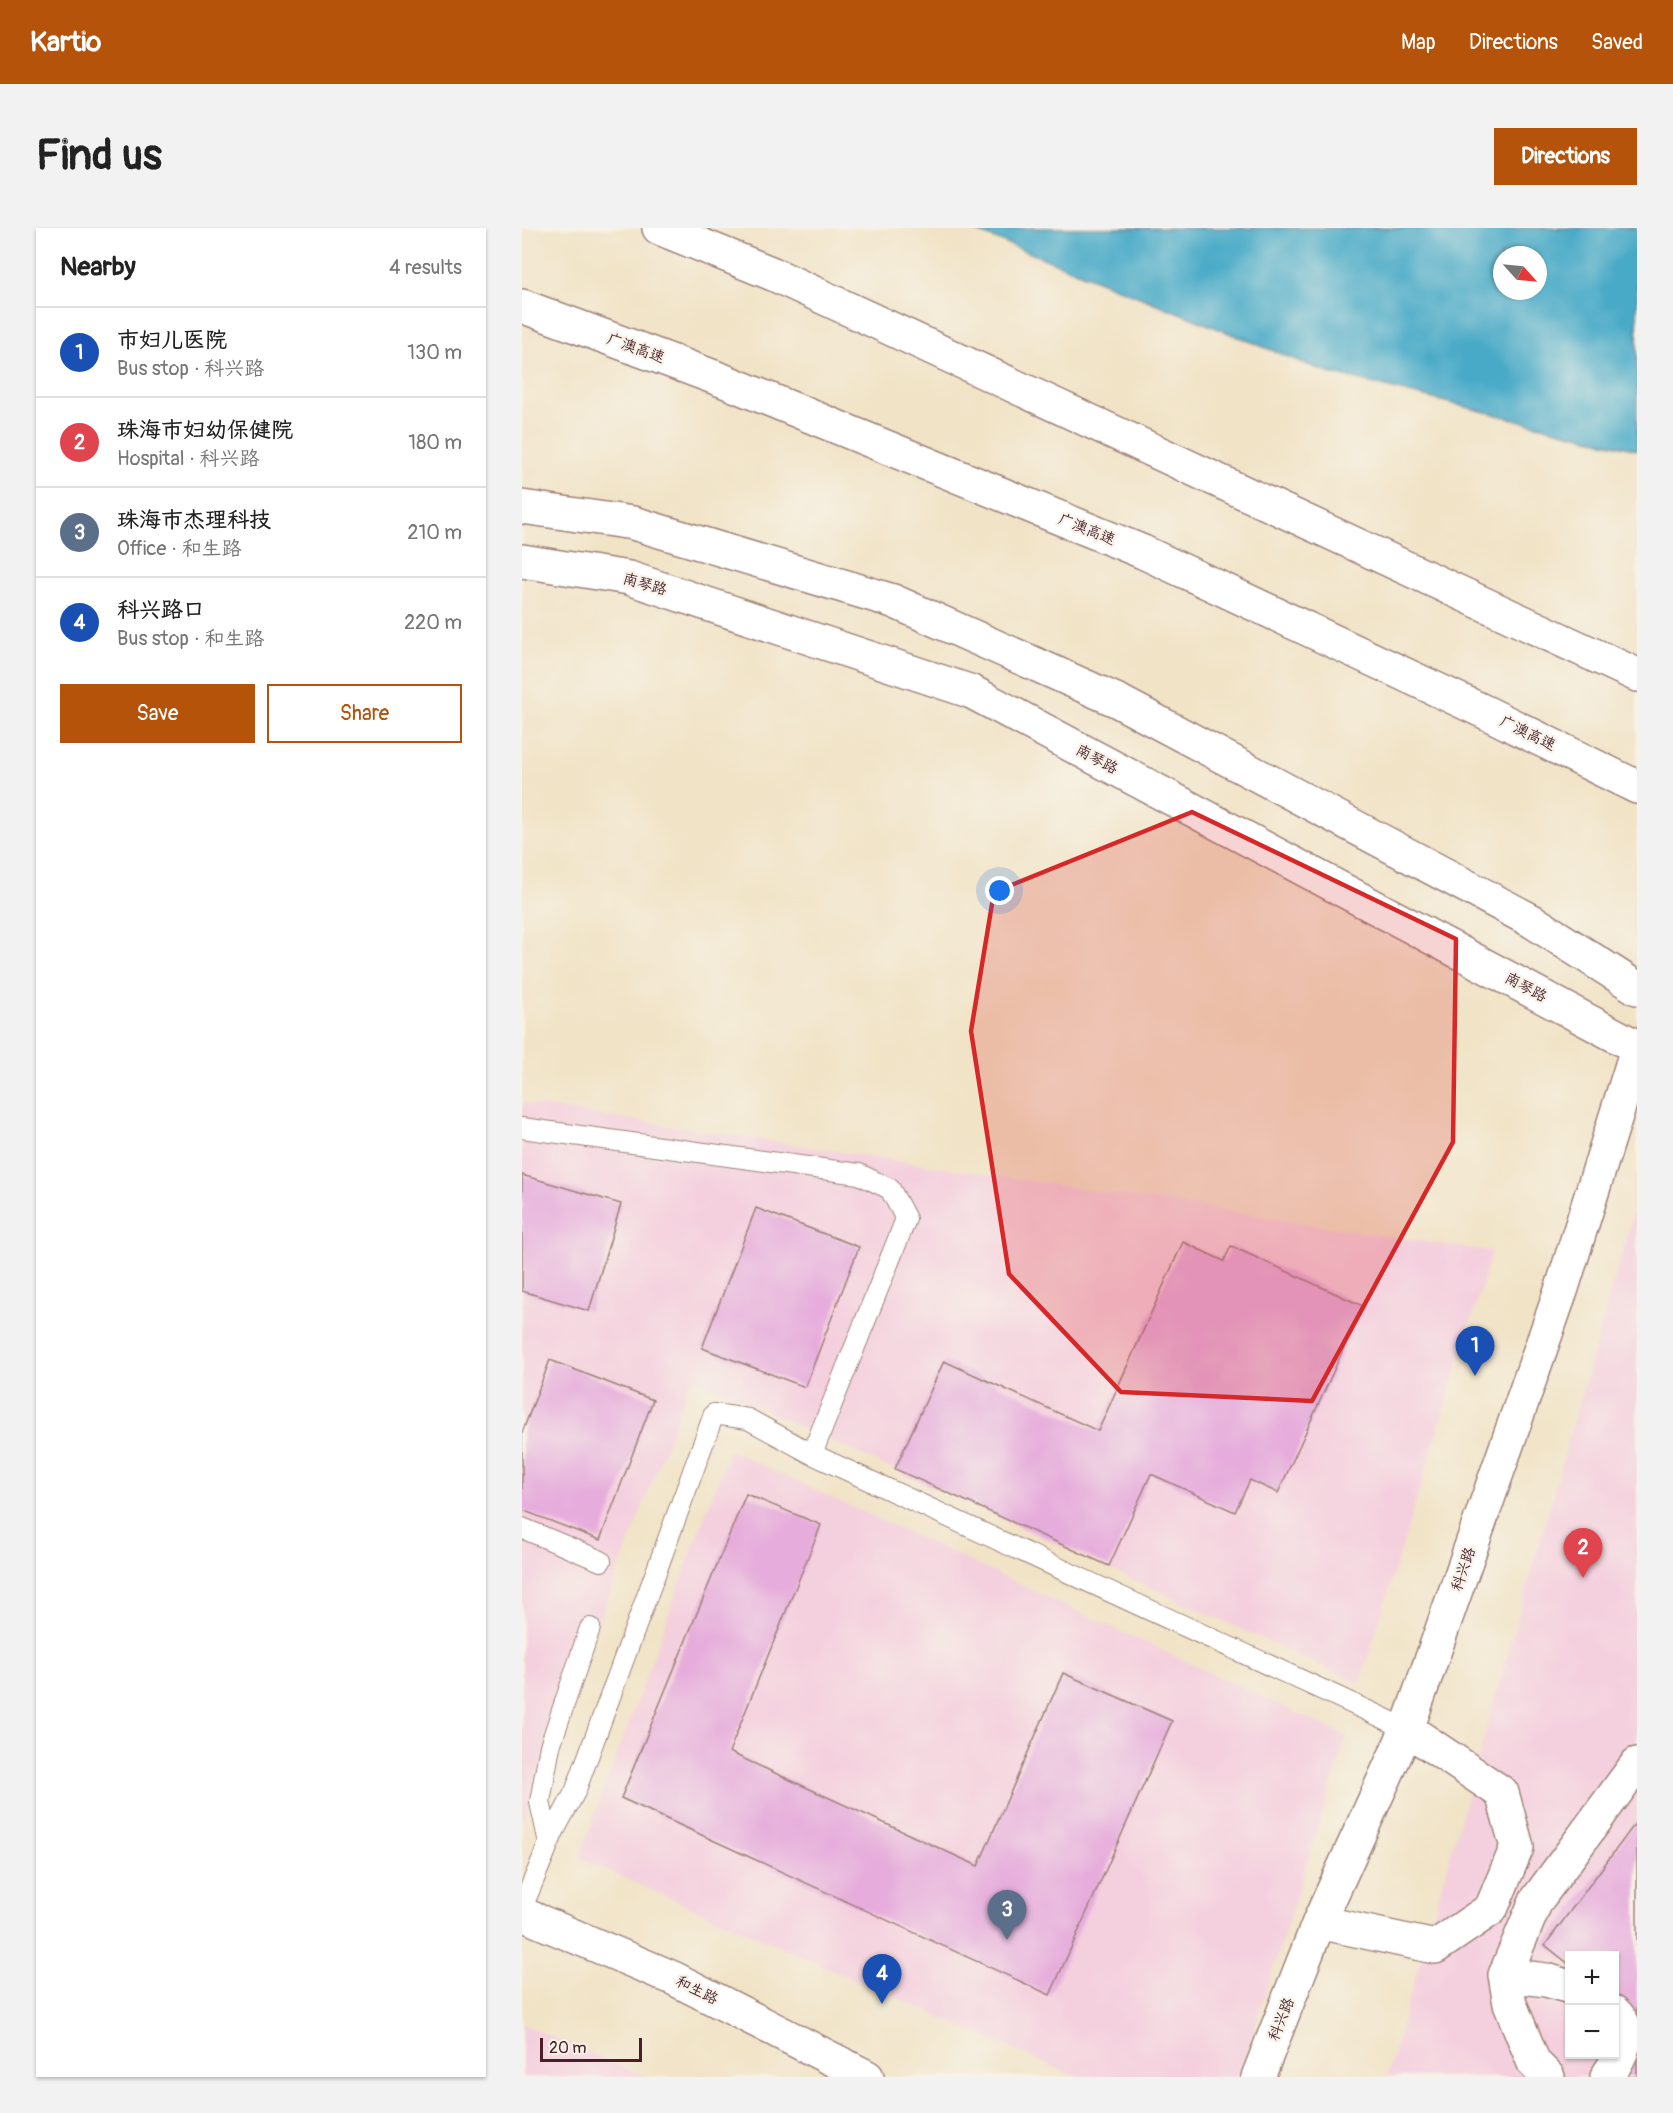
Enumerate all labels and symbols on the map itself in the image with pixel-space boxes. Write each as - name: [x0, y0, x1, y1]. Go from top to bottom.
- north arrow: [1493, 246, 1547, 300]
- street label: 广澳高速: [604, 329, 667, 368]
- street label: 广澳高速: [1055, 509, 1118, 550]
- street label: 南琴路: [621, 569, 669, 600]
- street label: 广澳高速: [1497, 712, 1559, 755]
- street label: 南琴路: [1072, 740, 1121, 778]
- your location: [985, 876, 1014, 905]
- street label: 南琴路: [1501, 968, 1550, 1006]
- pin: 1: [1456, 1326, 1494, 1376]
- pin: 2: [1564, 1528, 1602, 1578]
- street label: 科兴路: [1447, 1545, 1480, 1594]
- pin: 3: [988, 1890, 1026, 1940]
- pin: 4: [862, 1954, 902, 2004]
- street label: 和生路: [672, 1972, 721, 2009]
- street label: 科兴路: [1264, 1995, 1299, 2044]
- scale bar: [540, 2035, 642, 2062]

